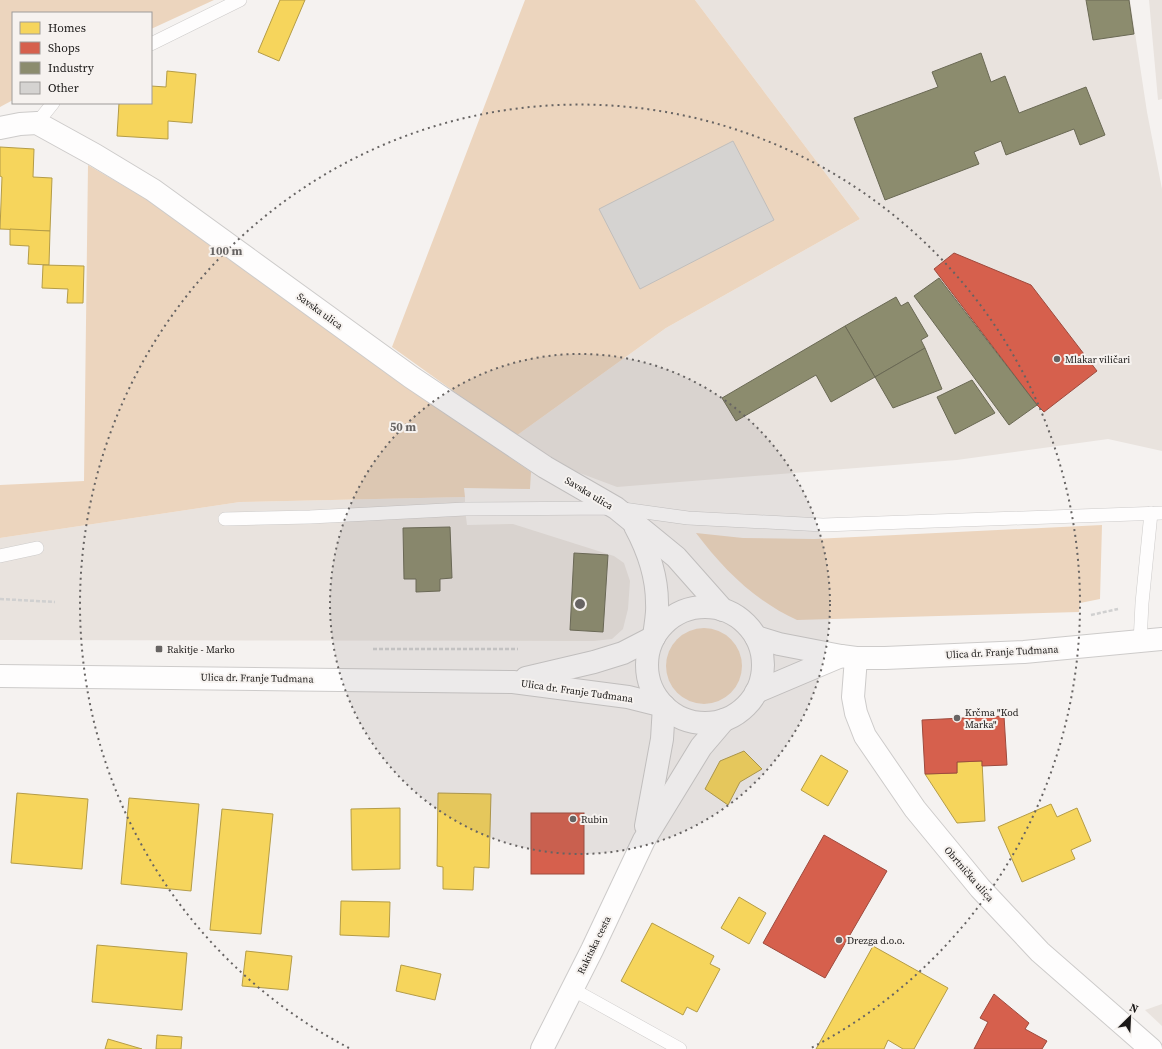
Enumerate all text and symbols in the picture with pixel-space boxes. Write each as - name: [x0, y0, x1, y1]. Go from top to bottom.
- legend: [12, 12, 152, 104]
- text: Homes: [48, 20, 86, 36]
- text: Shops: [48, 40, 80, 56]
- text: Industry: [48, 60, 95, 76]
- text: Other: [48, 80, 79, 96]
- text: 100 m: [210, 243, 243, 259]
- street label: Savska ulica: [294, 290, 346, 333]
- place label: Mlakar viličari: [1065, 353, 1130, 366]
- marker: Mlakar viličari: [1052, 354, 1062, 364]
- text: 50 m: [390, 419, 416, 435]
- street label: Savska ulica: [563, 474, 616, 513]
- centre of rings: [573, 597, 587, 611]
- place label: Rakitje - Marko: [167, 643, 235, 656]
- street label: Ulica dr. Franje Tuđmana: [945, 643, 1060, 661]
- marker: Rakitje - Marko: [154, 644, 164, 654]
- street label: Ulica dr. Franje Tuđmana: [200, 671, 315, 686]
- street label: Ulica dr. Franje Tuđmana: [520, 677, 635, 705]
- place label: Krčma "Kod Marka": [965, 706, 1019, 731]
- marker: Krčma "Kod Marka": [952, 713, 962, 723]
- place label: Rubin: [581, 813, 608, 826]
- marker: Rubin: [568, 814, 578, 824]
- street label: Obrtnička ulica: [941, 844, 997, 905]
- street label: Rakitska cesta: [574, 913, 614, 976]
- place label: Drezga d.o.o.: [847, 934, 905, 947]
- marker: Drezga d.o.o.: [834, 935, 844, 945]
- north arrow: [1110, 997, 1150, 1037]
- text: N: [1127, 1000, 1141, 1017]

